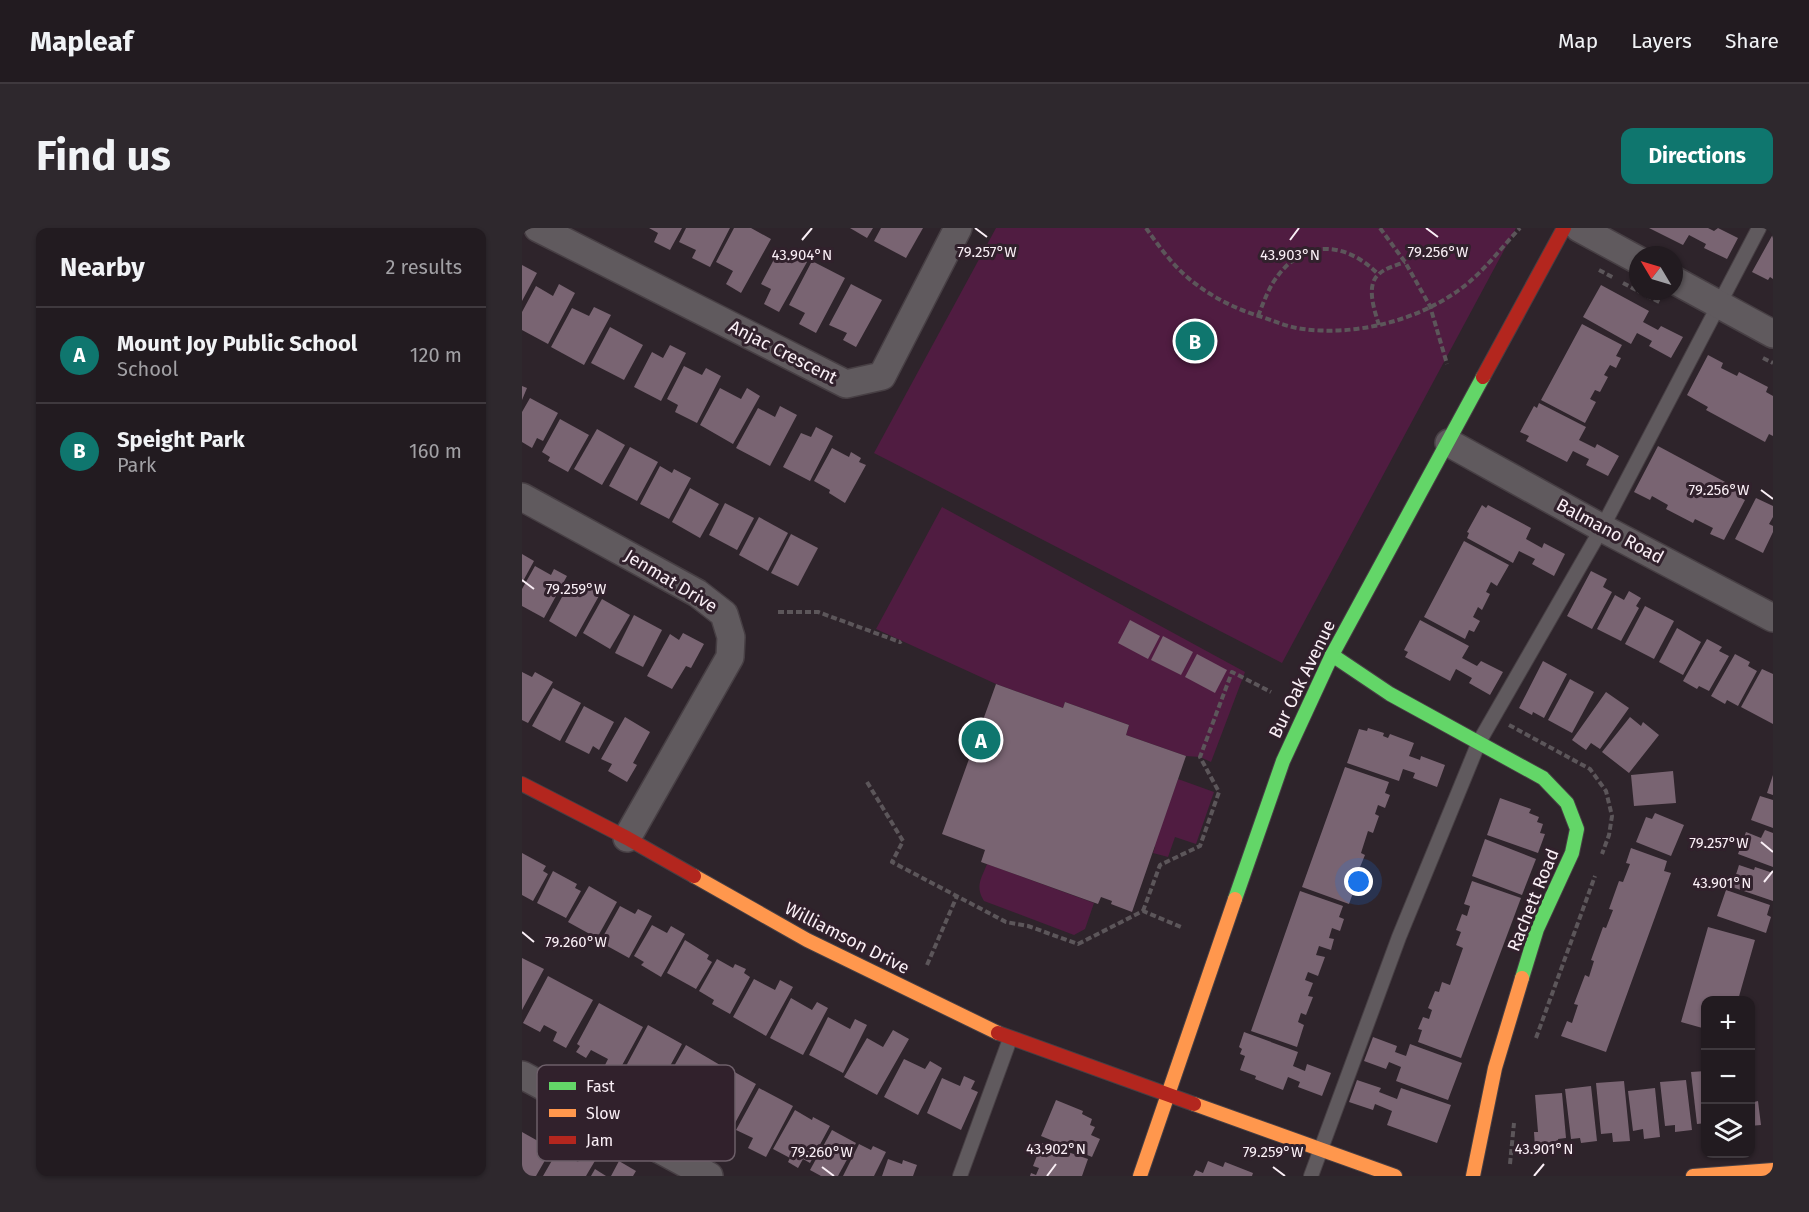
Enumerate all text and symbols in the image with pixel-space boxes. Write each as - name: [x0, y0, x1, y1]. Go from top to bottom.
- text: Mapleaf: [30, 25, 133, 58]
- text: Map: [1558, 28, 1598, 54]
- text: Layers: [1631, 28, 1692, 54]
- text: Share: [1725, 28, 1779, 54]
- button: Directions: [1621, 128, 1773, 184]
- text: Find us: [36, 131, 171, 181]
- text: 79.257°W: [957, 243, 1017, 261]
- text: 79.256°W: [1408, 243, 1469, 261]
- text: 43.904°N: [772, 246, 832, 264]
- text: 43.903°N: [1260, 246, 1320, 264]
- north arrow: [1629, 246, 1683, 300]
- text: Nearby: [60, 252, 145, 283]
- text: 2 results: [385, 255, 462, 279]
- street label: Anjac Crescent: [725, 315, 841, 389]
- pin: B: [1176, 318, 1214, 364]
- text: Mount Joy Public School: [117, 330, 357, 357]
- text: A: [74, 343, 85, 367]
- text: 120 m: [410, 343, 462, 367]
- text: School: [117, 357, 178, 381]
- text: Speight Park: [117, 426, 245, 453]
- text: B: [73, 439, 86, 463]
- text: 160 m: [409, 439, 462, 463]
- text: Park: [117, 453, 156, 477]
- text: 79.256°W: [1689, 481, 1750, 499]
- street label: Balmano Road: [1553, 493, 1667, 569]
- street label: Jenmat Drive: [621, 545, 721, 617]
- text: 79.259°W: [546, 580, 607, 598]
- street label: Bur Oak Avenue: [1264, 616, 1340, 742]
- pin: A: [962, 718, 1000, 762]
- text: 79.257°W: [1689, 834, 1749, 852]
- street label: Rachett Road: [1502, 845, 1564, 955]
- your location: [1344, 867, 1373, 896]
- text: 43.901°N: [1693, 874, 1751, 892]
- street label: Williamson Drive: [781, 897, 913, 979]
- text: 79.260°W: [545, 933, 608, 951]
- map controls: [1701, 996, 1755, 1158]
- button: +: [1701, 996, 1755, 1050]
- button: −: [1701, 1050, 1755, 1104]
- legend: [537, 1065, 735, 1161]
- text: Fast: [586, 1077, 615, 1096]
- text: Slow: [586, 1104, 621, 1123]
- button: layers: [1701, 1104, 1755, 1158]
- text: Jam: [586, 1131, 613, 1150]
- text: 43.902°N: [1026, 1140, 1086, 1158]
- text: 43.901°N: [1515, 1140, 1573, 1158]
- text: 79.260°W: [791, 1143, 854, 1161]
- text: 79.259°W: [1243, 1143, 1304, 1161]

